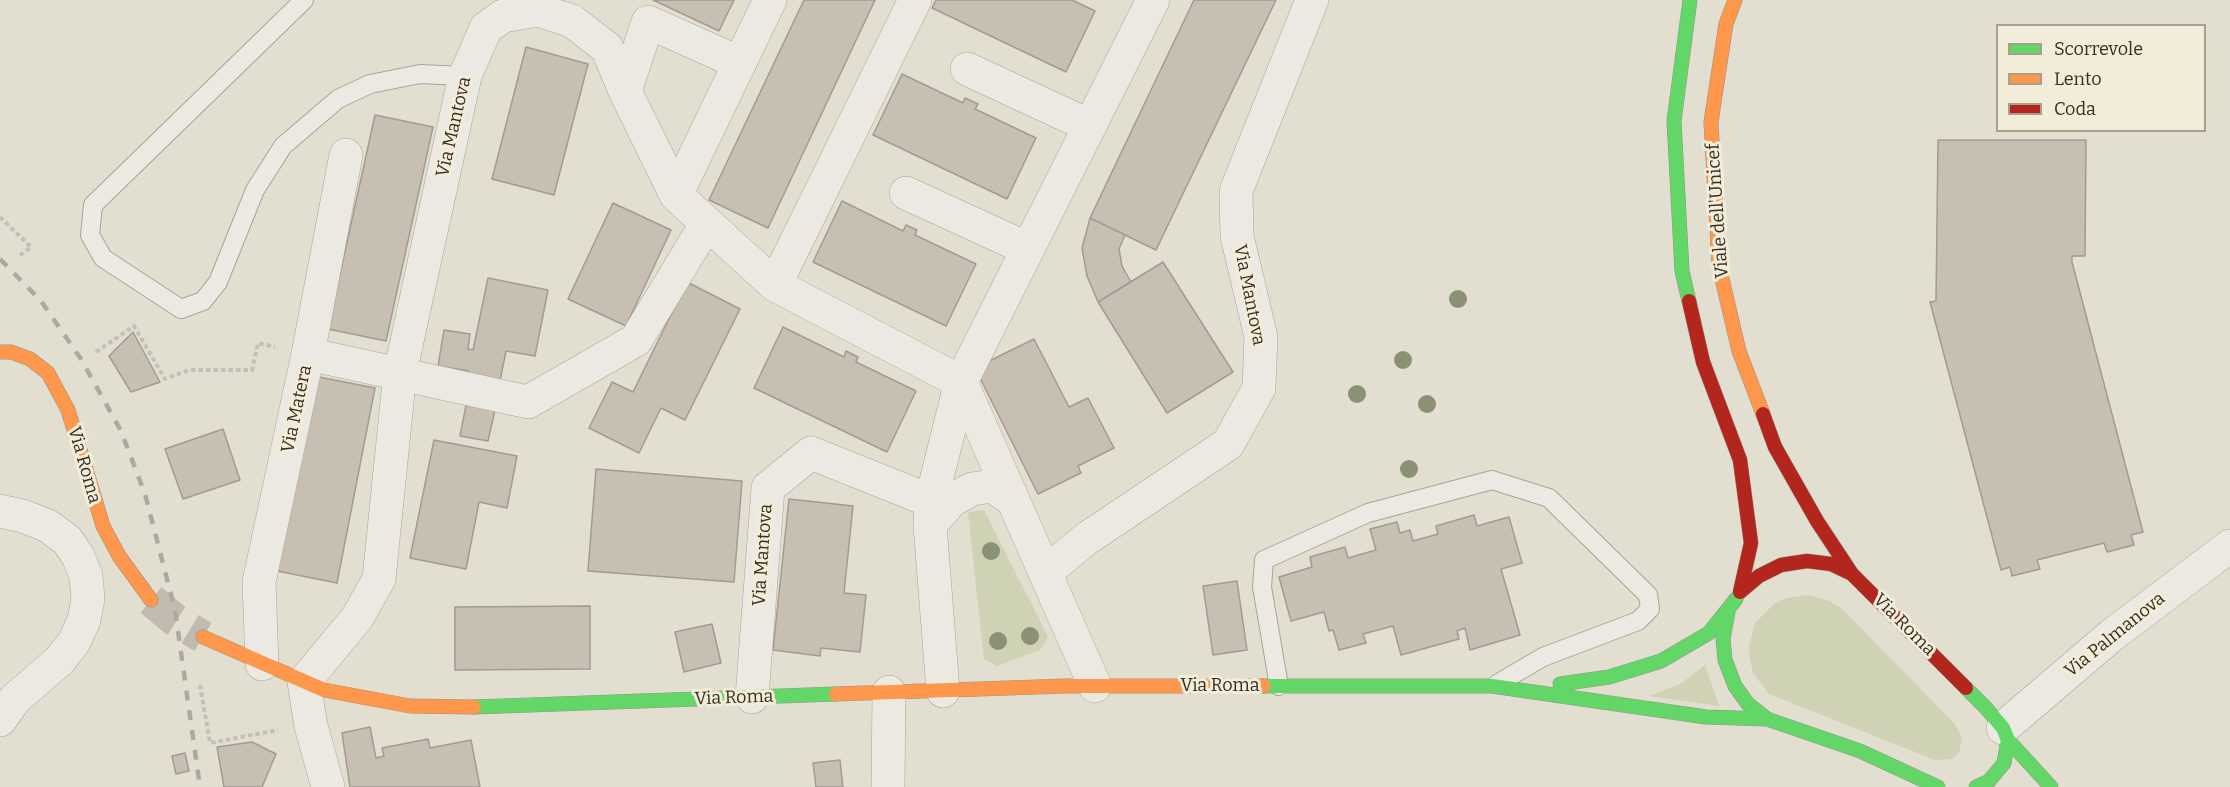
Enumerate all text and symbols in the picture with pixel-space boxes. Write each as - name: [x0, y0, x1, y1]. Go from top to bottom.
- legend: [1996, 24, 2206, 132]
- text: Scorrevole: [2054, 38, 2143, 60]
- text: Lento: [2054, 68, 2102, 90]
- street label: Via Mantova: [432, 75, 476, 179]
- text: Coda: [2054, 98, 2096, 120]
- street label: Viale dell'Unicef: [1703, 143, 1733, 279]
- street label: Via Mantova: [1229, 243, 1269, 347]
- street label: Via Matera: [277, 363, 317, 455]
- street label: Via Roma: [63, 424, 105, 506]
- street label: Via Mantova: [749, 503, 777, 607]
- street label: Via Palmanova: [2060, 588, 2170, 682]
- street label: Via Roma: [1868, 589, 1940, 661]
- street label: Via Roma: [1180, 675, 1260, 697]
- street label: Via Roma: [694, 686, 774, 710]

